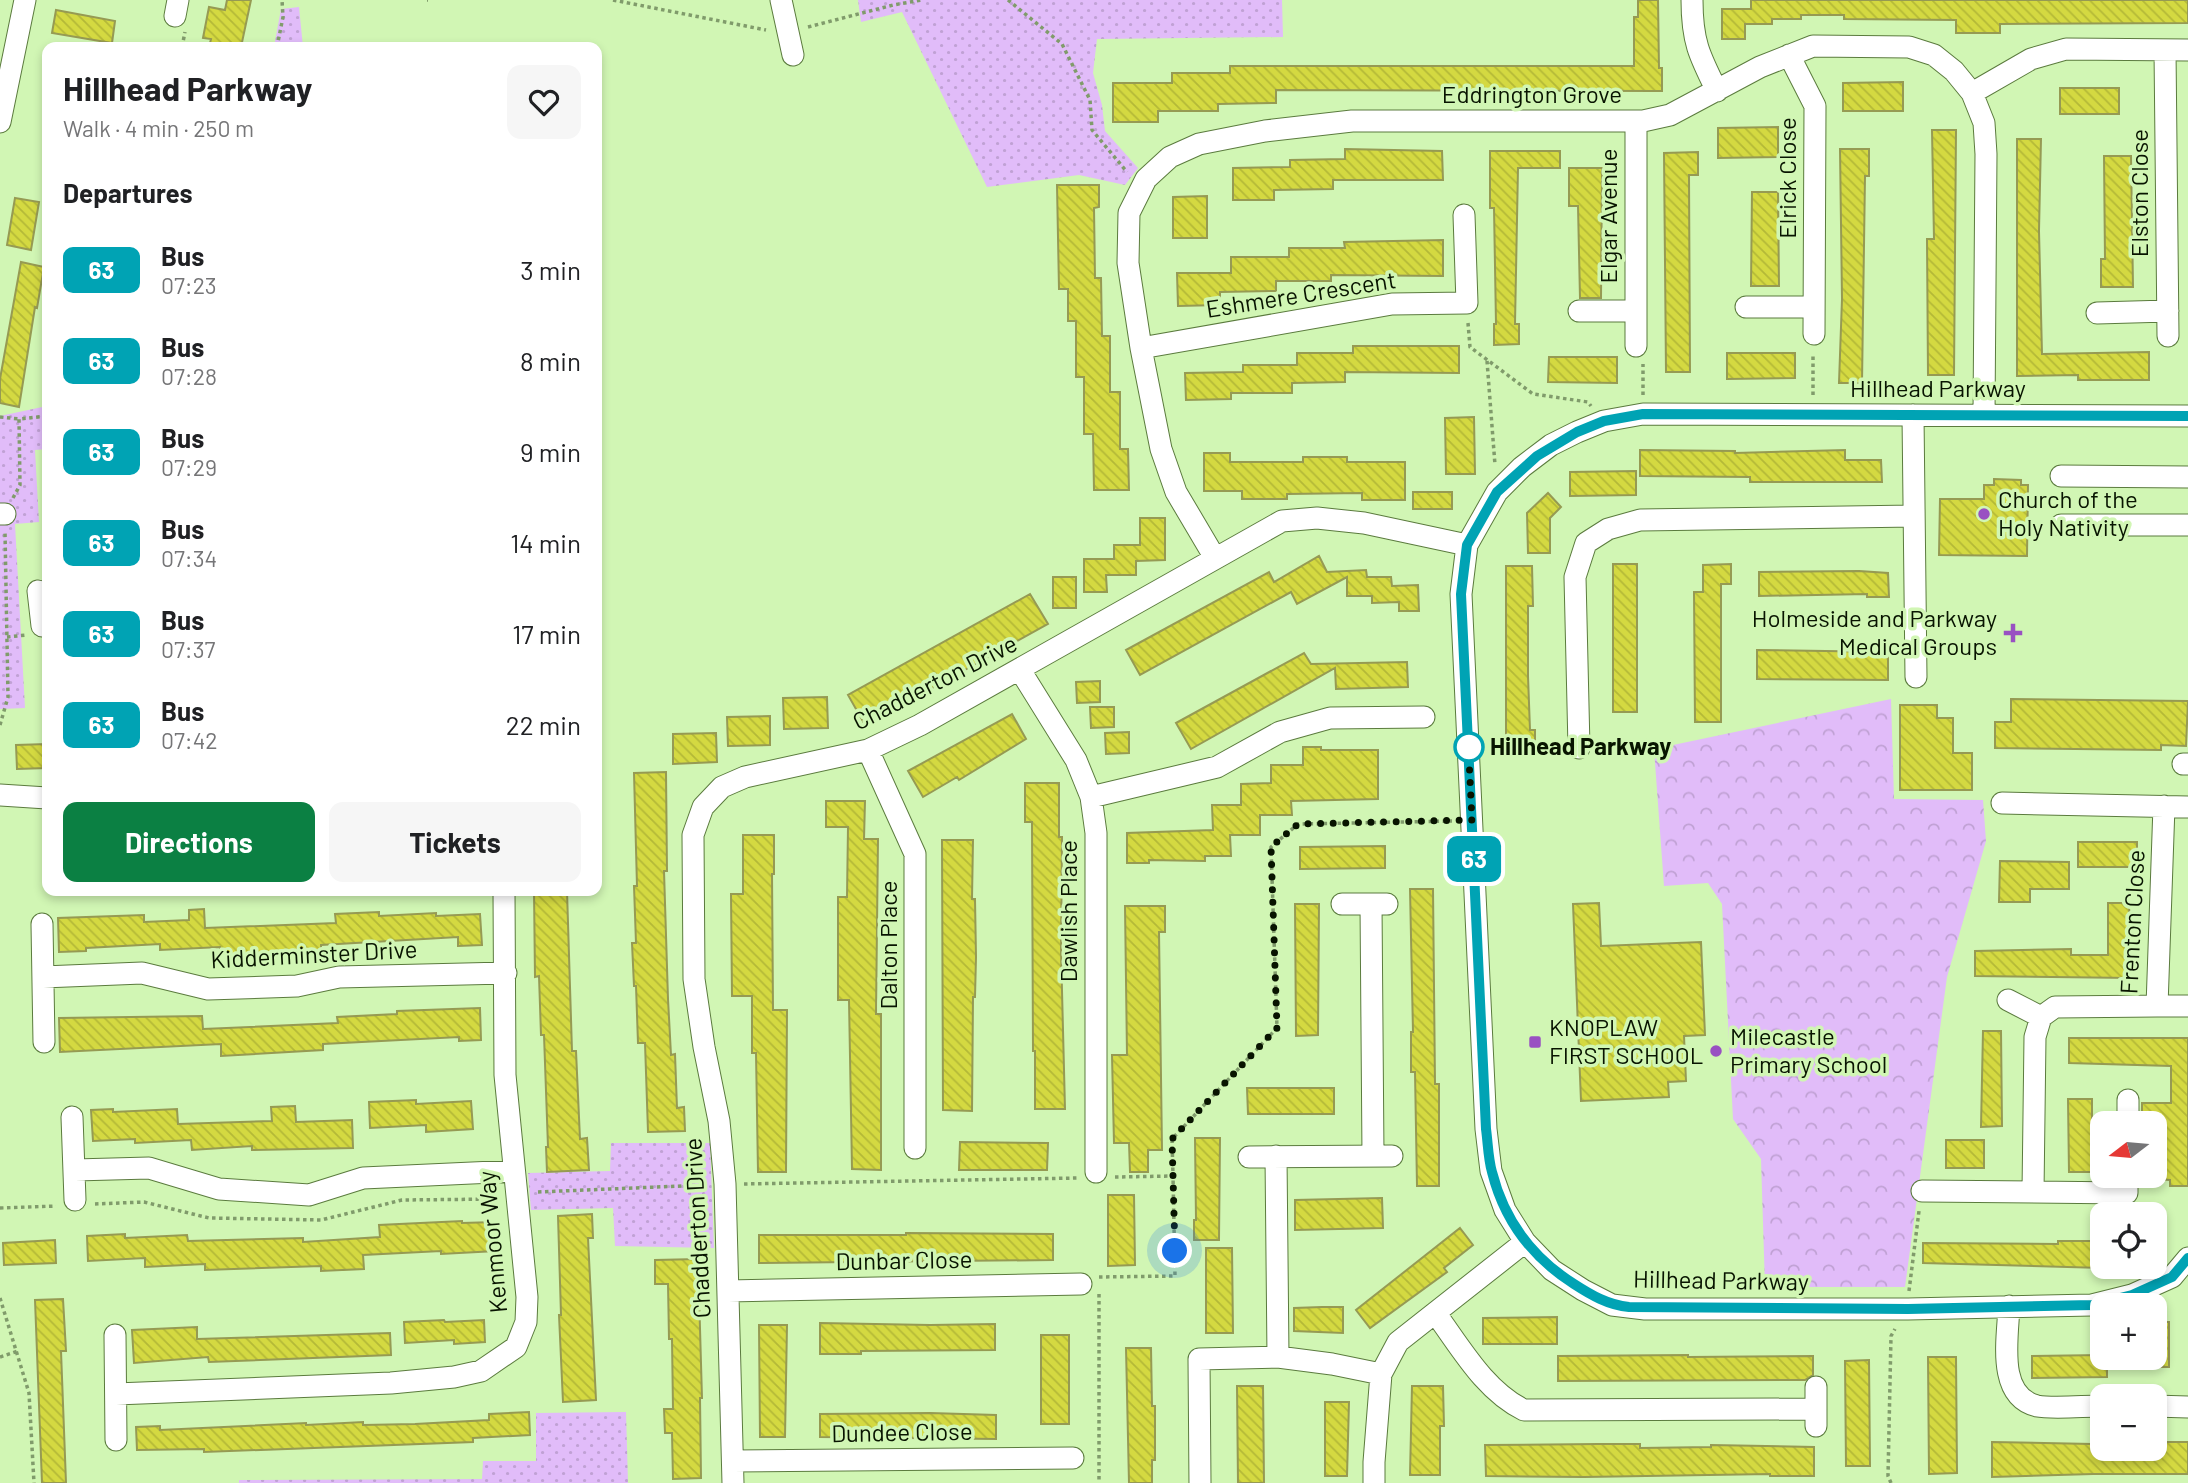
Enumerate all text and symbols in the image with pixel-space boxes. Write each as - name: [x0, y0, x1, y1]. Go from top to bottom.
- button: heart: [507, 65, 581, 139]
- text: Hillhead Parkway: [63, 68, 312, 108]
- street label: Eddrington Grove: [1442, 79, 1622, 108]
- text: Walk · 4 min · 250 m: [63, 114, 254, 142]
- street label: Elrick Close: [1772, 117, 1801, 239]
- street label: Elston Close: [2124, 129, 2153, 257]
- street label: Elgar Avenue: [1593, 149, 1622, 283]
- text: Departures: [63, 177, 193, 208]
- text: Bus: [161, 240, 204, 271]
- text: 3 min: [520, 254, 581, 285]
- text: 63: [89, 255, 114, 284]
- street label: Eshmere Crescent: [1204, 264, 1398, 323]
- text: 07:23: [161, 271, 217, 299]
- text: Bus: [161, 331, 204, 362]
- text: 8 min: [520, 345, 581, 376]
- text: 63: [89, 346, 114, 375]
- text: 07:28: [161, 362, 217, 390]
- street label: Hillhead Parkway: [1850, 373, 2026, 402]
- text: Bus: [161, 422, 204, 453]
- text: 9 min: [520, 436, 581, 467]
- text: 63: [89, 437, 114, 466]
- text: 07:29: [161, 453, 217, 481]
- place label: Church of the Holy Nativity: [1998, 484, 2138, 541]
- marker: Church of the Holy Nativity: [1976, 506, 1992, 522]
- text: Bus: [161, 513, 204, 544]
- text: 14 min: [510, 527, 581, 558]
- text: 63: [89, 528, 114, 557]
- text: 07:34: [161, 544, 217, 572]
- place label: Holmeside and Parkway Medical Groups: [1752, 603, 1997, 660]
- text: Bus: [161, 604, 204, 635]
- text: 17 min: [512, 618, 581, 649]
- text: 63: [89, 619, 114, 648]
- marker: Holmeside and Parkway Medical Groups: [2003, 623, 2023, 643]
- street label: Chadderton Drive: [847, 628, 1021, 736]
- text: 07:37: [161, 635, 215, 663]
- text: Bus: [161, 695, 204, 726]
- text: 22 min: [506, 709, 581, 740]
- text: 63: [89, 710, 114, 739]
- text: 07:42: [161, 726, 218, 754]
- place label: Hillhead Parkway: [1490, 731, 1671, 760]
- marker: Hillhead Parkway: [1454, 732, 1484, 762]
- button: Directions: [63, 802, 315, 882]
- button: Tickets: [329, 802, 581, 882]
- line badge: 63: [1442, 836, 1506, 882]
- street label: Dawlish Place: [1053, 840, 1082, 982]
- text: 63: [1461, 844, 1487, 873]
- street label: Frenton Close: [2113, 849, 2150, 995]
- street label: Dalton Place: [873, 881, 902, 1009]
- street label: Kidderminster Drive: [210, 934, 418, 973]
- place label: KNOPLAW FIRST SCHOOL: [1549, 1012, 1703, 1069]
- place label: Milecastle Primary School: [1730, 1021, 1887, 1078]
- marker: KNOPLAW FIRST SCHOOL: [1527, 1034, 1543, 1050]
- marker: Milecastle Primary School: [1708, 1043, 1724, 1059]
- north arrow: [2090, 1111, 2166, 1188]
- map controls: [2090, 1111, 2167, 1461]
- street label: Chadderton Drive: [677, 1137, 716, 1319]
- street label: Kenmoor Way: [471, 1170, 512, 1314]
- button: locate: [2090, 1202, 2167, 1279]
- your location: [1157, 1233, 1192, 1268]
- street label: Dunbar Close: [835, 1244, 973, 1275]
- street label: Hillhead Parkway: [1633, 1263, 1809, 1296]
- button: +: [2090, 1293, 2167, 1370]
- button: −: [2090, 1384, 2167, 1461]
- street label: Dundee Close: [831, 1416, 973, 1447]

